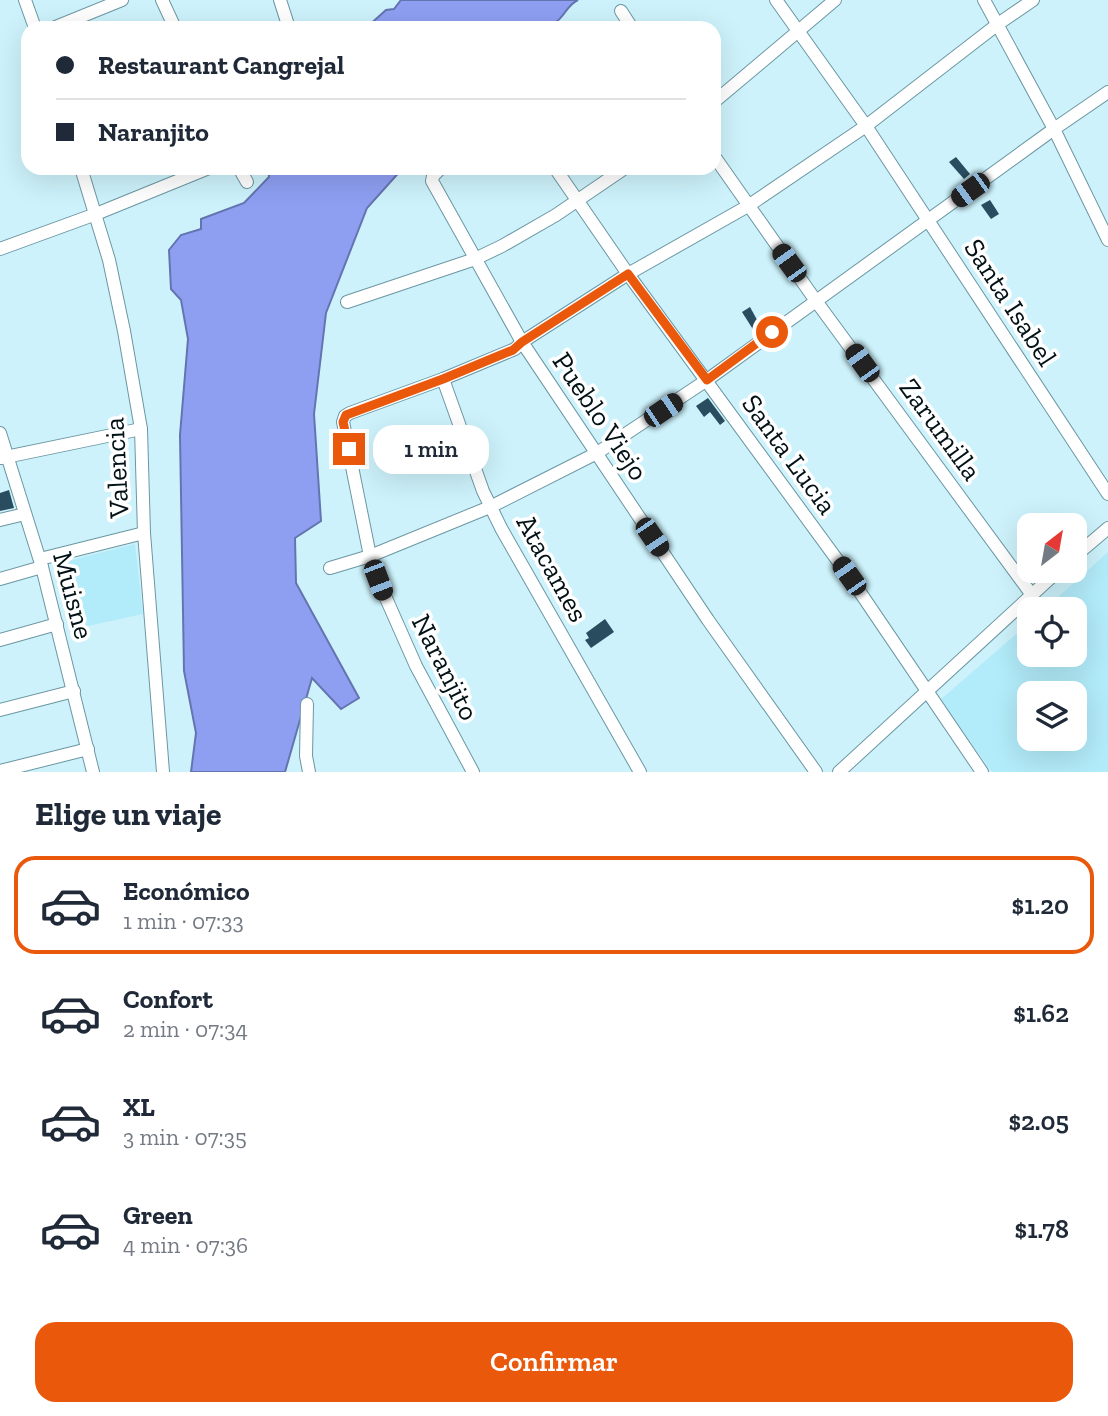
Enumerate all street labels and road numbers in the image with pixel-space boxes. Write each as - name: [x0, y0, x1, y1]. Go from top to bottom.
- street label: Santa Isabel: [957, 233, 1064, 372]
- street label: Pueblo Viejo: [546, 346, 655, 486]
- street label: Zarumilla: [893, 372, 989, 487]
- street label: Santa Lucia: [735, 388, 844, 521]
- street label: Valencia: [97, 416, 136, 520]
- street label: Atacames: [510, 509, 596, 628]
- street label: Muisne: [46, 548, 101, 642]
- street label: Naranjito: [405, 609, 486, 726]

